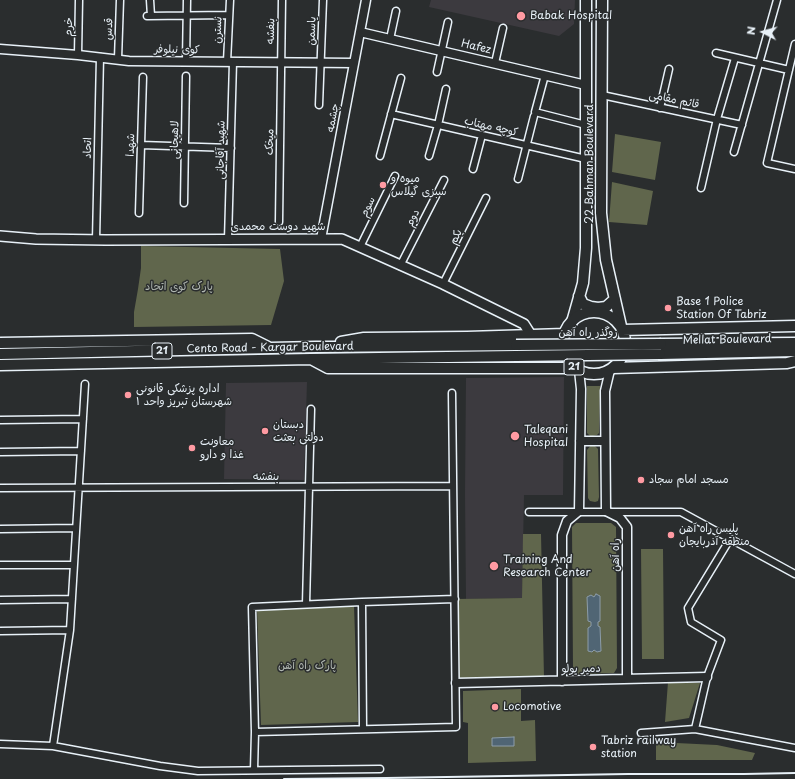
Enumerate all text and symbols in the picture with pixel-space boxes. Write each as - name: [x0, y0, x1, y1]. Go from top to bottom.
- place label: Babak Hospital: [530, 9, 612, 23]
- marker: Babak Hospital: [515, 10, 527, 22]
- north arrow: [743, 12, 783, 52]
- street label: نسترن: [211, 16, 225, 44]
- street label: یاسمن: [305, 16, 319, 46]
- street label: خرم: [62, 17, 76, 37]
- street label: قدس: [102, 18, 116, 40]
- street label: بنفشه: [264, 18, 278, 44]
- text: N: [742, 25, 759, 36]
- street label: Hafez: [460, 37, 492, 57]
- street label: کوی نیلوفر: [154, 43, 200, 57]
- street label: قائم مقامی: [648, 88, 700, 112]
- street label: چشمه: [324, 102, 342, 134]
- street label: 22 Bahman Boulevard: [583, 104, 597, 224]
- street label: کوچه مهتاب: [463, 114, 519, 140]
- street label: شهید آقاجانی: [214, 120, 228, 180]
- street label: لاهیجانی: [168, 121, 182, 159]
- street label: میخک: [263, 129, 277, 155]
- street label: شهدا: [124, 133, 138, 157]
- street label: اتحاد: [81, 137, 95, 159]
- place label: میوه و سبزی گیلاس: [391, 172, 447, 198]
- marker: میوه و سبزی گیلاس: [378, 180, 388, 190]
- street label: سوم: [357, 195, 379, 219]
- street label: دوم: [403, 207, 423, 229]
- street label: شهید دوست محمدی: [230, 220, 326, 234]
- street label: یکم: [447, 227, 465, 247]
- park label: پارک کوی اتحاد: [145, 280, 213, 294]
- place label: Base 1 Police Station Of Tabriz: [676, 295, 766, 321]
- marker: Base 1 Police Station Of Tabriz: [663, 303, 673, 313]
- street label: روگذر راه آهن: [558, 326, 618, 340]
- street label: Mellat Boulevard: [682, 333, 772, 347]
- street label: Cento Road - Kargar Boulevard: [186, 340, 354, 356]
- road number: 21: [152, 343, 172, 359]
- road number: 21: [564, 359, 584, 375]
- place label: اداره پزشکی قانونی شهرستان تبریز واحد ۱: [136, 382, 232, 408]
- marker: اداره پزشکی قانونی شهرستان تبریز واحد ۱: [123, 390, 133, 400]
- place label: دبستان دولتی بعثت: [273, 418, 324, 444]
- place label: Taleqani Hospital: [524, 423, 568, 449]
- marker: دبستان دولتی بعثت: [260, 426, 270, 436]
- marker: Taleqani Hospital: [509, 430, 521, 442]
- place label: معاونت غذا و دارو: [200, 435, 244, 461]
- marker: معاونت غذا و دارو: [187, 443, 197, 453]
- street label: بنفشه: [253, 470, 279, 484]
- place label: مسجد امام سجاد: [649, 473, 729, 487]
- marker: مسجد امام سجاد: [636, 475, 646, 485]
- place label: پلیس راه آهن منطقه آذربایجان: [679, 522, 750, 548]
- marker: پلیس راه آهن منطقه آذربایجان: [666, 530, 676, 540]
- street label: راه آهن: [609, 538, 623, 572]
- place label: Training And Research Center: [503, 553, 591, 579]
- marker: Training And Research Center: [488, 560, 500, 572]
- park label: پارک راه آهن: [278, 659, 336, 673]
- street label: دمیر یولو: [561, 662, 601, 676]
- place label: Locomotive: [503, 700, 561, 714]
- marker: Locomotive: [490, 702, 500, 712]
- place label: Tabriz railway station: [601, 734, 676, 760]
- marker: Tabriz railway station: [588, 742, 598, 752]

